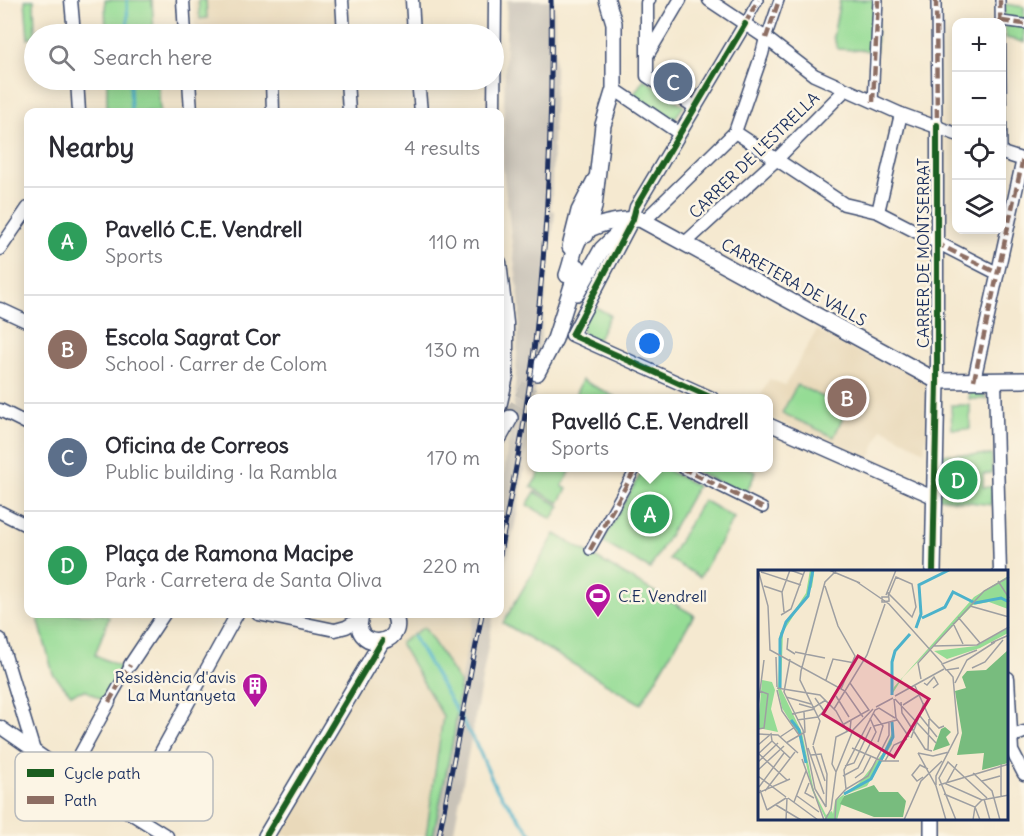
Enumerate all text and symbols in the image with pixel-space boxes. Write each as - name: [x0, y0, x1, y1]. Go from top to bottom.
- map controls: [952, 18, 1006, 234]
- button: +: [952, 18, 1006, 72]
- search box: [24, 24, 504, 90]
- icon: search: [45, 41, 78, 74]
- text: Search here: [93, 43, 212, 71]
- pin: C: [654, 60, 692, 104]
- button: −: [952, 72, 1006, 126]
- street label: CARRER DE L'ESTRELLA: [685, 88, 823, 222]
- button: locate: [952, 126, 1006, 180]
- text: Nearby: [48, 131, 134, 164]
- text: 4 results: [404, 135, 480, 160]
- street label: CARRER DE MONTSERRAT: [913, 158, 933, 348]
- button: layers: [952, 180, 1006, 234]
- text: Pavelló C.E. Vendrell: [105, 215, 302, 243]
- text: A: [61, 229, 74, 254]
- text: 110 m: [429, 229, 480, 254]
- street label: CARRETERA DE VALLS: [718, 234, 870, 330]
- text: Sports: [105, 243, 163, 268]
- text: Escola Sagrat Cor: [105, 323, 281, 351]
- your location: [635, 329, 664, 358]
- text: B: [61, 337, 74, 362]
- text: 130 m: [425, 337, 480, 362]
- text: School · Carrer de Colom: [105, 351, 327, 376]
- pin: B: [828, 376, 866, 420]
- popup: [527, 394, 773, 472]
- text: Pavelló C.E. Vendrell: [551, 407, 749, 435]
- text: Oficina de Correos: [105, 431, 289, 459]
- text: Sports: [551, 435, 609, 460]
- text: C: [61, 445, 74, 470]
- text: 170 m: [427, 445, 480, 470]
- pin: D: [938, 458, 978, 502]
- text: Public building · la Rambla: [105, 459, 337, 484]
- pin: A: [630, 492, 670, 536]
- text: Plaça de Ramona Macipe: [105, 539, 354, 567]
- text: D: [60, 553, 75, 578]
- text: 220 m: [423, 553, 480, 578]
- text: Park · Carretera de Santa Oliva: [105, 567, 382, 592]
- inset map: [758, 570, 1009, 821]
- sports icon: C.E. Vendrell: [583, 581, 613, 619]
- place label: C.E. Vendrell: [618, 586, 707, 606]
- place label: Residència d'avis La Muntanyeta: [115, 667, 236, 705]
- building icon: Residència d'avis La Muntanyeta: [240, 671, 270, 709]
- legend: [15, 752, 213, 821]
- text: Cycle path: [64, 763, 140, 783]
- text: Path: [64, 790, 97, 810]

